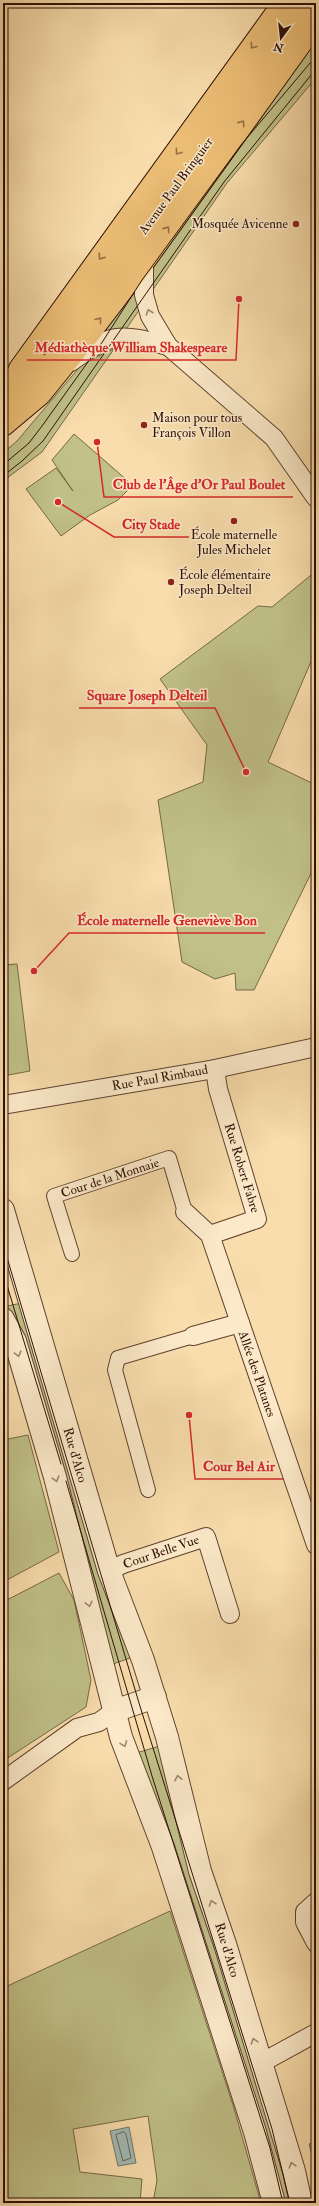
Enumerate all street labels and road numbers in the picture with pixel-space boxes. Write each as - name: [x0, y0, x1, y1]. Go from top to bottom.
- street label: Avenue Paul Bringuier: [135, 134, 217, 239]
- street label: Rue Paul Rimbaud: [111, 1062, 210, 1094]
- street label: Rue Robert Fabre: [221, 1121, 263, 1215]
- street label: Cour de la Monnaie: [59, 1154, 162, 1201]
- street label: Allée des Platanes: [234, 1328, 279, 1420]
- street label: Rue d'Alco: [60, 1426, 90, 1484]
- street label: Cour Belle Vue: [121, 1531, 202, 1572]
- street label: Rue d'Alco: [211, 1921, 243, 1979]

